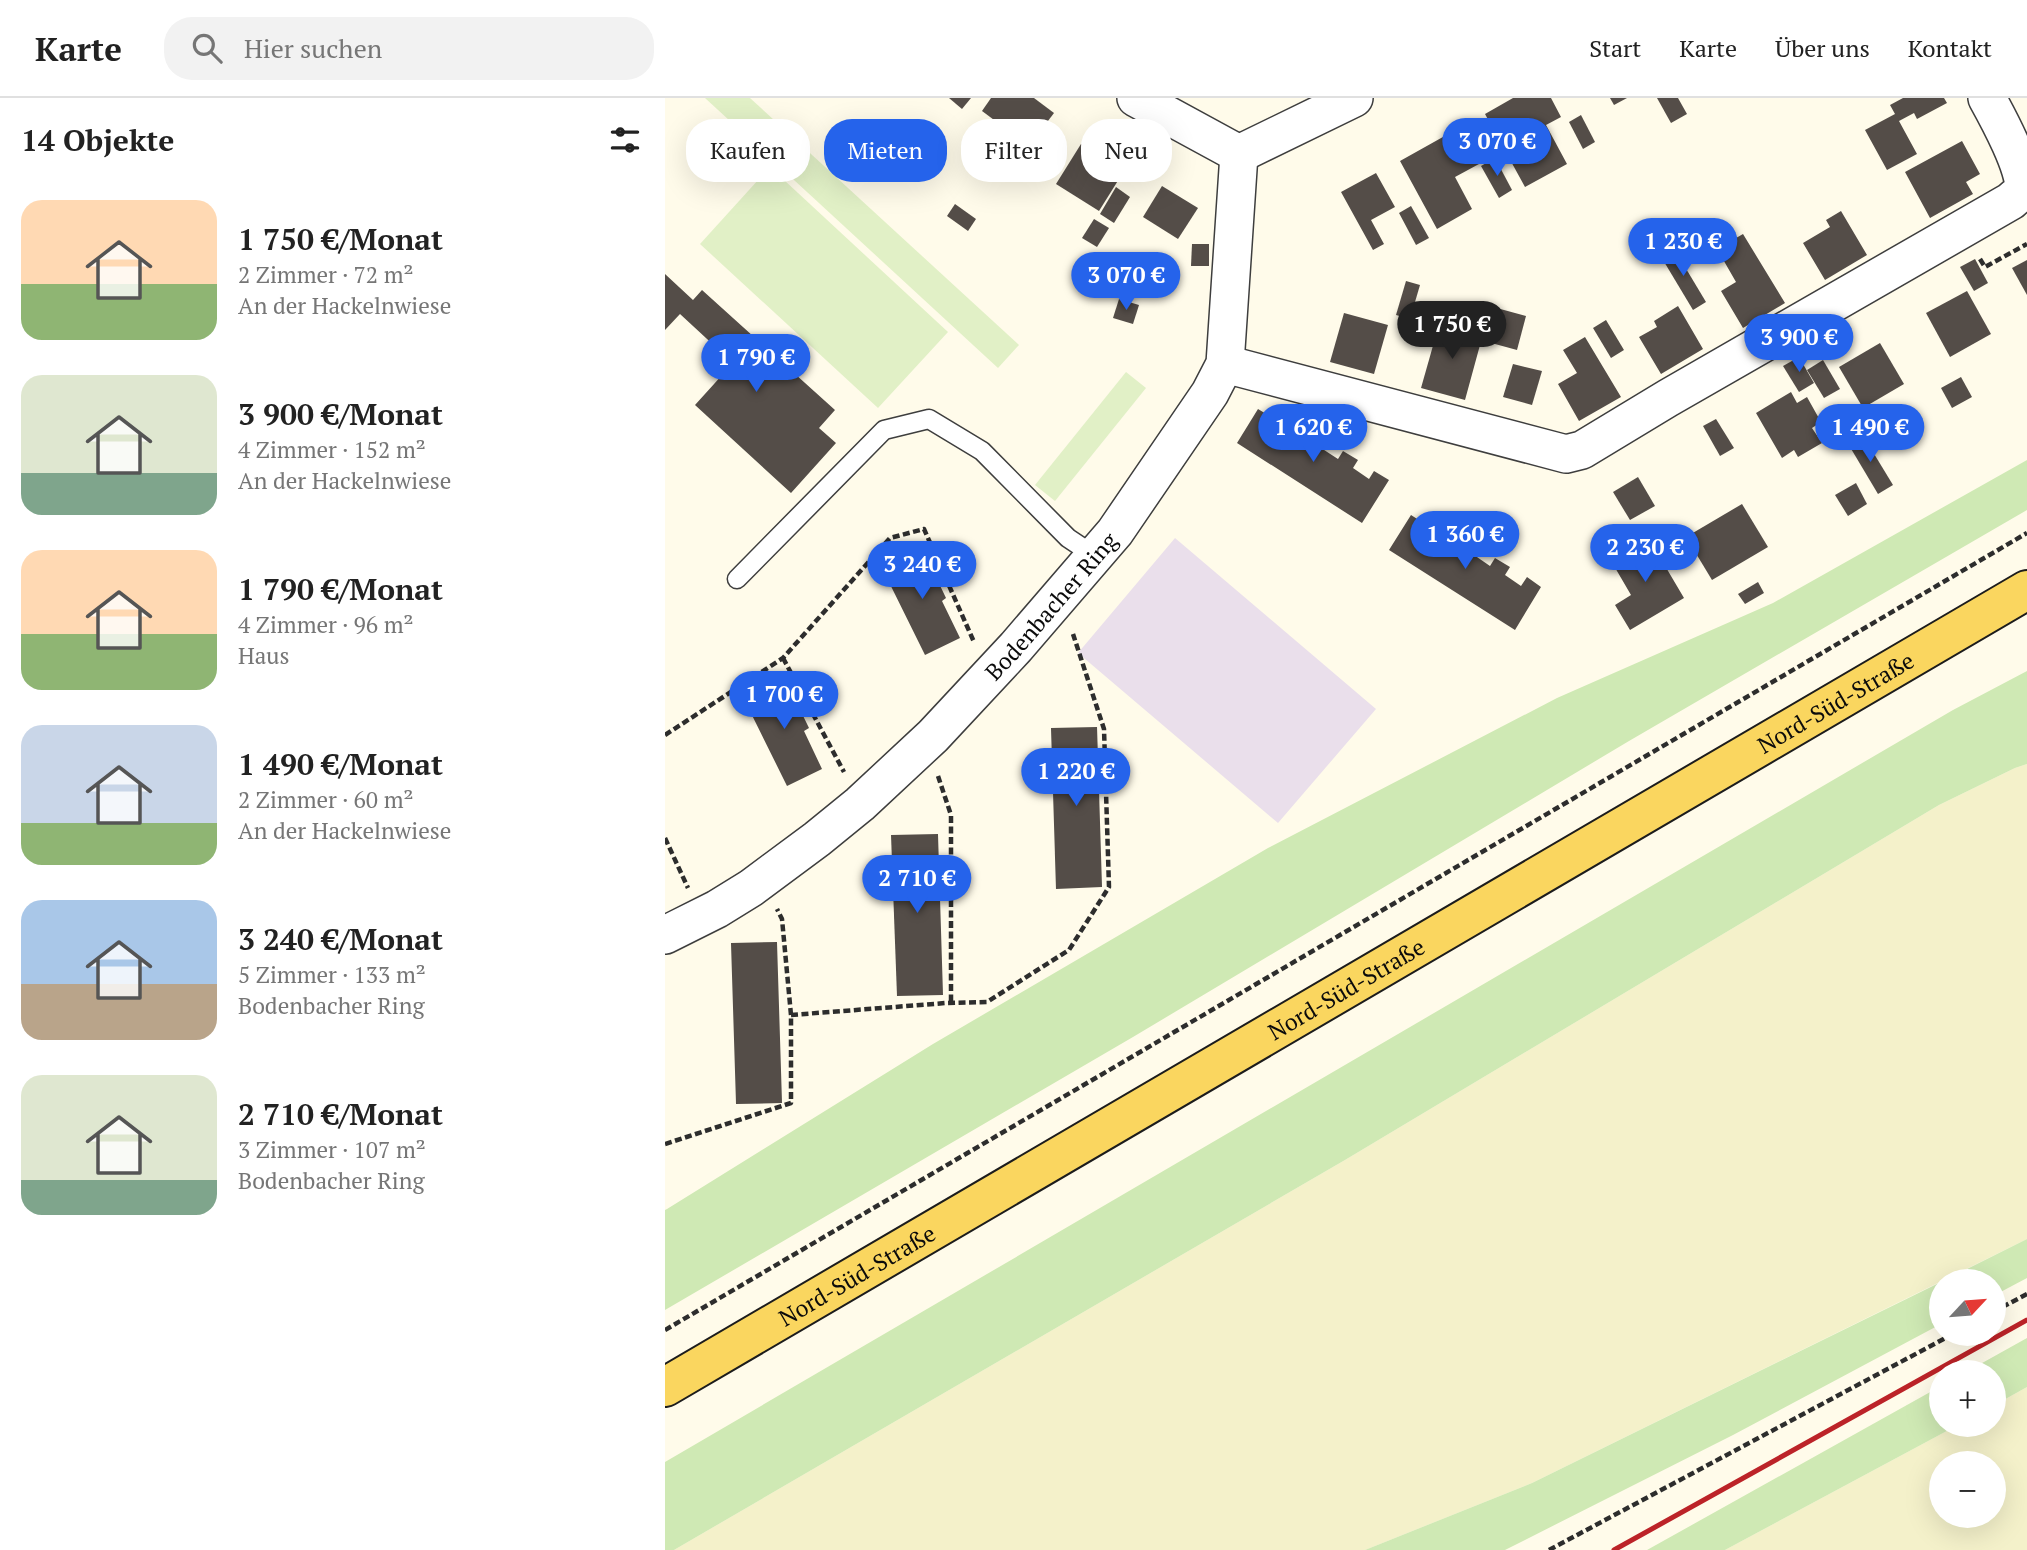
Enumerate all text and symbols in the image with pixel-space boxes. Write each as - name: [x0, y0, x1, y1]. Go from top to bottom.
- search box: [164, 17, 654, 80]
- text: Karte: [35, 27, 122, 70]
- icon: search: [188, 29, 226, 67]
- text: Hier suchen: [244, 31, 382, 65]
- text: Start: [1589, 32, 1641, 64]
- text: Karte: [1679, 32, 1737, 64]
- text: Über uns: [1775, 32, 1870, 64]
- text: Kontakt: [1908, 32, 1992, 64]
- pin: 3 070 €: [1432, 118, 1562, 178]
- chip: Kaufen: [686, 119, 810, 182]
- chip: Mieten: [824, 119, 947, 182]
- chip: Filter: [961, 119, 1067, 182]
- chip: Neu: [1081, 119, 1172, 182]
- text: 14 Objekte: [21, 120, 174, 160]
- icon: filters: [606, 121, 644, 159]
- text: 3 070 €: [1458, 125, 1536, 156]
- pin: 1 230 €: [1618, 218, 1748, 278]
- text: 1 750 €/Monat: [238, 219, 443, 259]
- text: 1 230 €: [1644, 225, 1722, 256]
- icon: home: [77, 228, 161, 312]
- pin: 3 070 €: [1061, 252, 1191, 312]
- text: 2 Zimmer · 72 m²: [238, 259, 413, 290]
- text: 3 070 €: [1087, 259, 1165, 290]
- text: An der Hackelnwiese: [238, 290, 451, 321]
- pin: 1 750 €: [1387, 302, 1517, 361]
- text: 1 750 €: [1413, 308, 1491, 339]
- pin: 3 900 €: [1734, 314, 1864, 374]
- text: 3 900 €: [1760, 321, 1838, 352]
- pin: 1 790 €: [691, 334, 821, 394]
- text: 1 790 €: [717, 341, 795, 372]
- text: 3 900 €/Monat: [238, 394, 443, 434]
- icon: home: [77, 403, 161, 487]
- pin: 1 620 €: [1248, 404, 1378, 464]
- pin: 1 490 €: [1805, 404, 1935, 464]
- text: 1 620 €: [1274, 411, 1352, 442]
- text: 1 490 €: [1831, 411, 1909, 442]
- text: 4 Zimmer · 152 m²: [238, 434, 426, 465]
- text: An der Hackelnwiese: [238, 465, 451, 496]
- pin: 1 360 €: [1400, 512, 1530, 571]
- text: 1 360 €: [1426, 518, 1504, 549]
- pin: 2 230 €: [1580, 524, 1710, 584]
- street label: Bodenbacher Ring: [978, 525, 1124, 687]
- text: 2 230 €: [1606, 531, 1684, 562]
- pin: 3 240 €: [857, 542, 987, 601]
- text: 3 240 €: [883, 548, 961, 579]
- text: 1 790 €/Monat: [238, 569, 443, 609]
- icon: home: [77, 578, 161, 662]
- text: 4 Zimmer · 96 m²: [238, 609, 413, 640]
- text: Haus: [238, 640, 290, 671]
- street label: Nord-Süd-Straße: [1751, 644, 1919, 760]
- pin: 1 700 €: [719, 672, 849, 731]
- text: 1 700 €: [745, 678, 823, 709]
- text: 1 490 €/Monat: [238, 744, 443, 784]
- pin: 1 220 €: [1011, 748, 1141, 808]
- icon: home: [77, 753, 161, 837]
- text: 1 220 €: [1037, 755, 1115, 786]
- text: 2 Zimmer · 60 m²: [238, 784, 413, 815]
- text: An der Hackelnwiese: [238, 815, 451, 846]
- pin: 2 710 €: [852, 856, 982, 915]
- text: 2 710 €: [878, 862, 956, 893]
- text: 3 240 €/Monat: [238, 919, 443, 959]
- icon: home: [77, 928, 161, 1012]
- street label: Nord-Süd-Straße: [1262, 931, 1430, 1047]
- text: 5 Zimmer · 133 m²: [238, 959, 426, 990]
- text: Bodenbacher Ring: [238, 990, 425, 1021]
- text: 2 710 €/Monat: [238, 1094, 443, 1134]
- icon: home: [77, 1103, 161, 1187]
- text: 3 Zimmer · 107 m²: [238, 1134, 426, 1165]
- text: Bodenbacher Ring: [238, 1165, 425, 1196]
- street label: Nord-Süd-Straße: [773, 1217, 941, 1333]
- north arrow: [1929, 1269, 2005, 1346]
- map controls: [1929, 1269, 2006, 1528]
- button: +: [1929, 1360, 2006, 1437]
- button: −: [1929, 1451, 2006, 1528]

